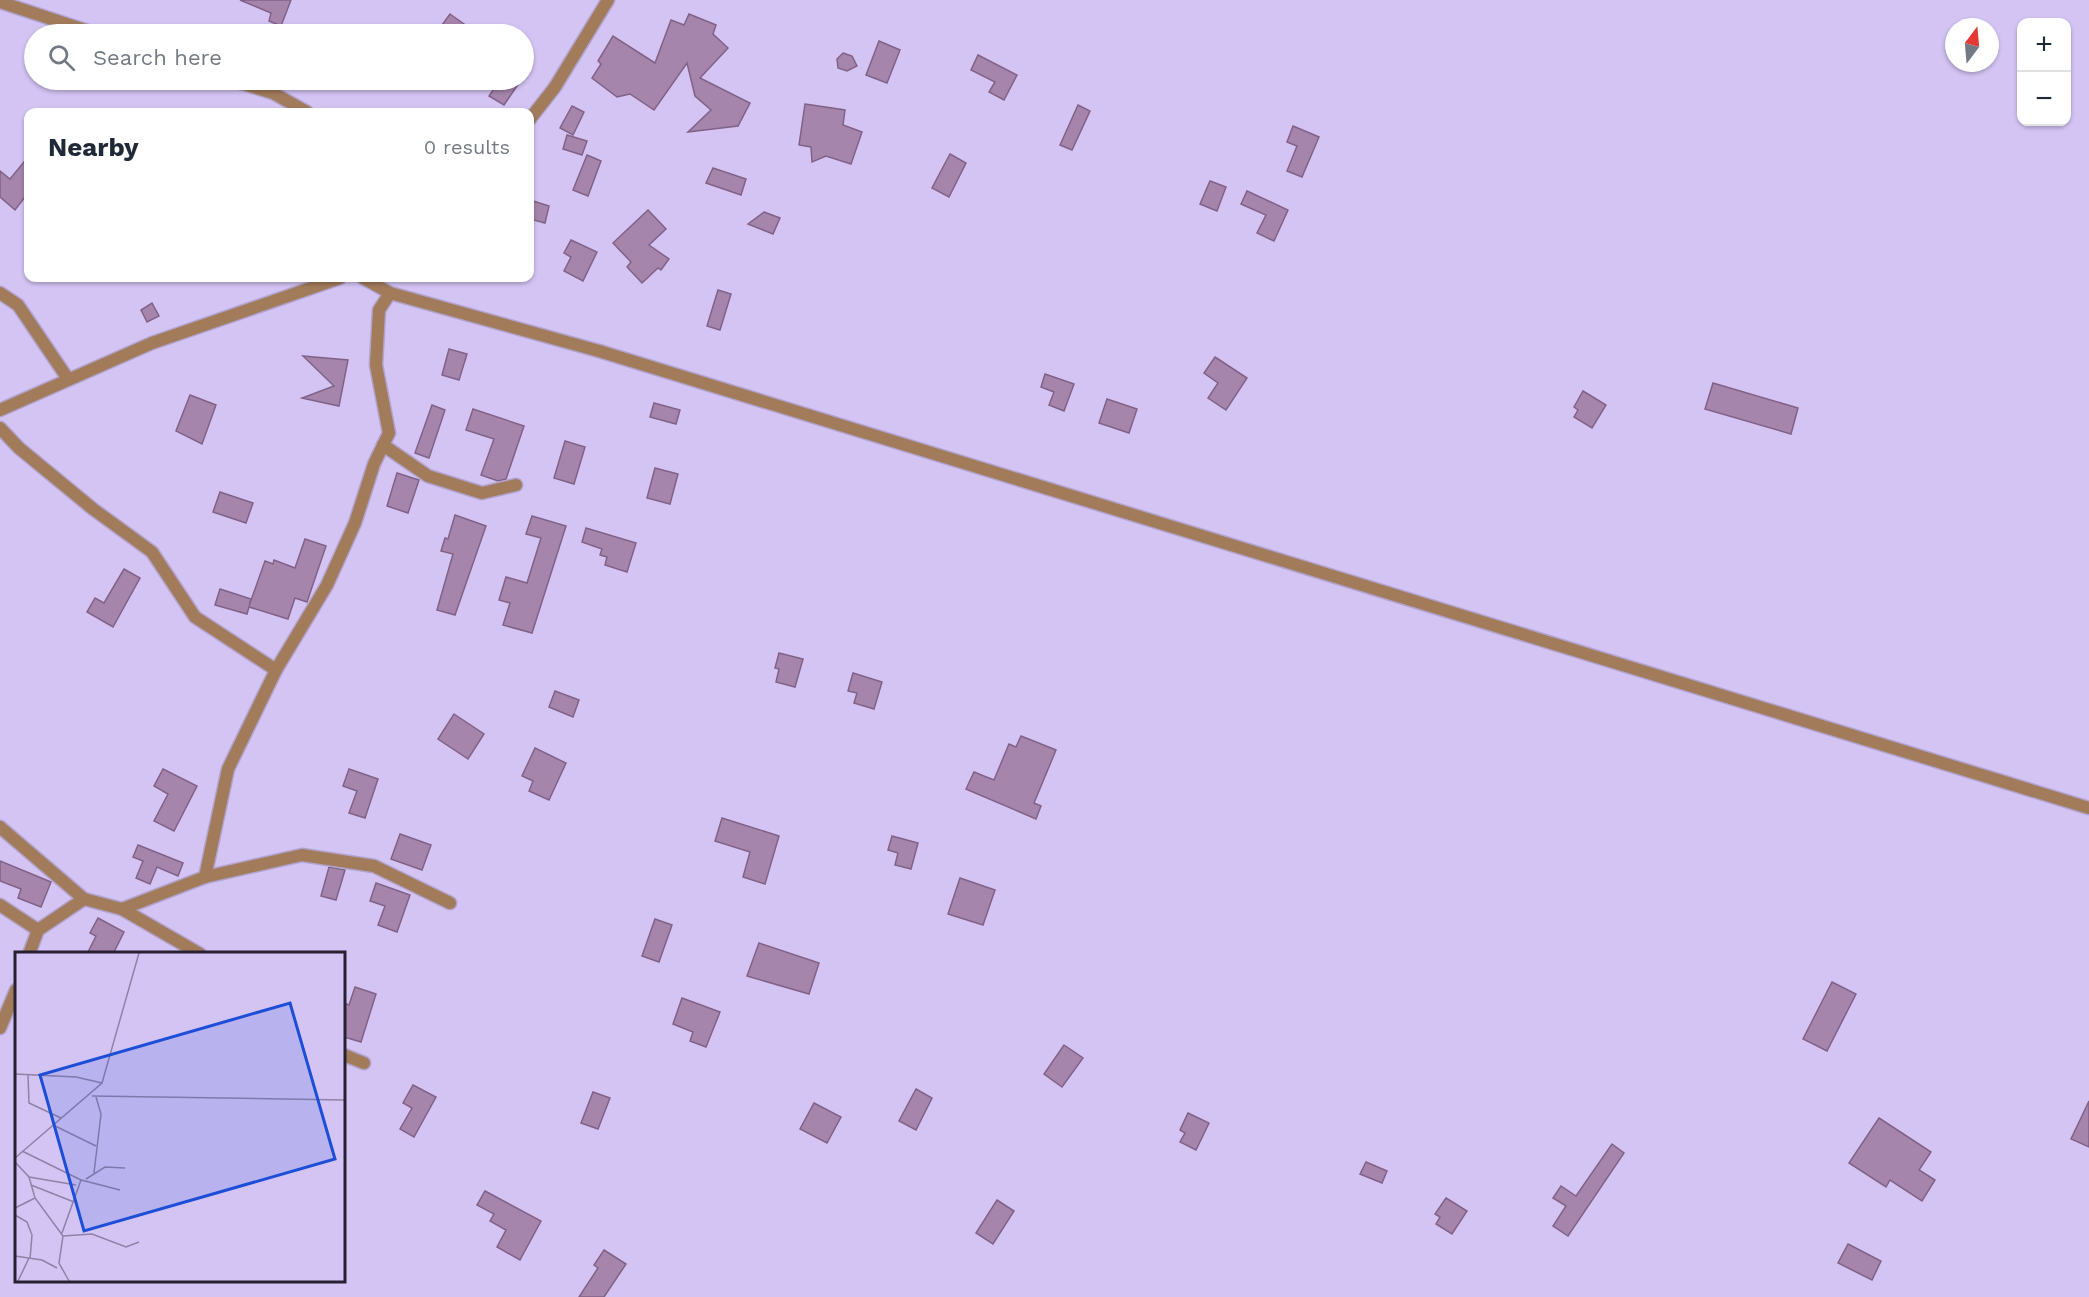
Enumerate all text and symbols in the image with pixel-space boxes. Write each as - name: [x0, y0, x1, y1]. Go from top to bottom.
- north arrow: [1945, 18, 1999, 72]
- map controls: [2017, 18, 2071, 126]
- button: +: [2017, 18, 2071, 72]
- search box: [24, 24, 534, 90]
- icon: search: [45, 41, 78, 74]
- text: Search here: [93, 45, 222, 70]
- button: −: [2017, 72, 2071, 126]
- text: Nearby: [48, 132, 139, 162]
- text: 0 results: [424, 135, 510, 159]
- inset map: [15, 952, 345, 1282]

